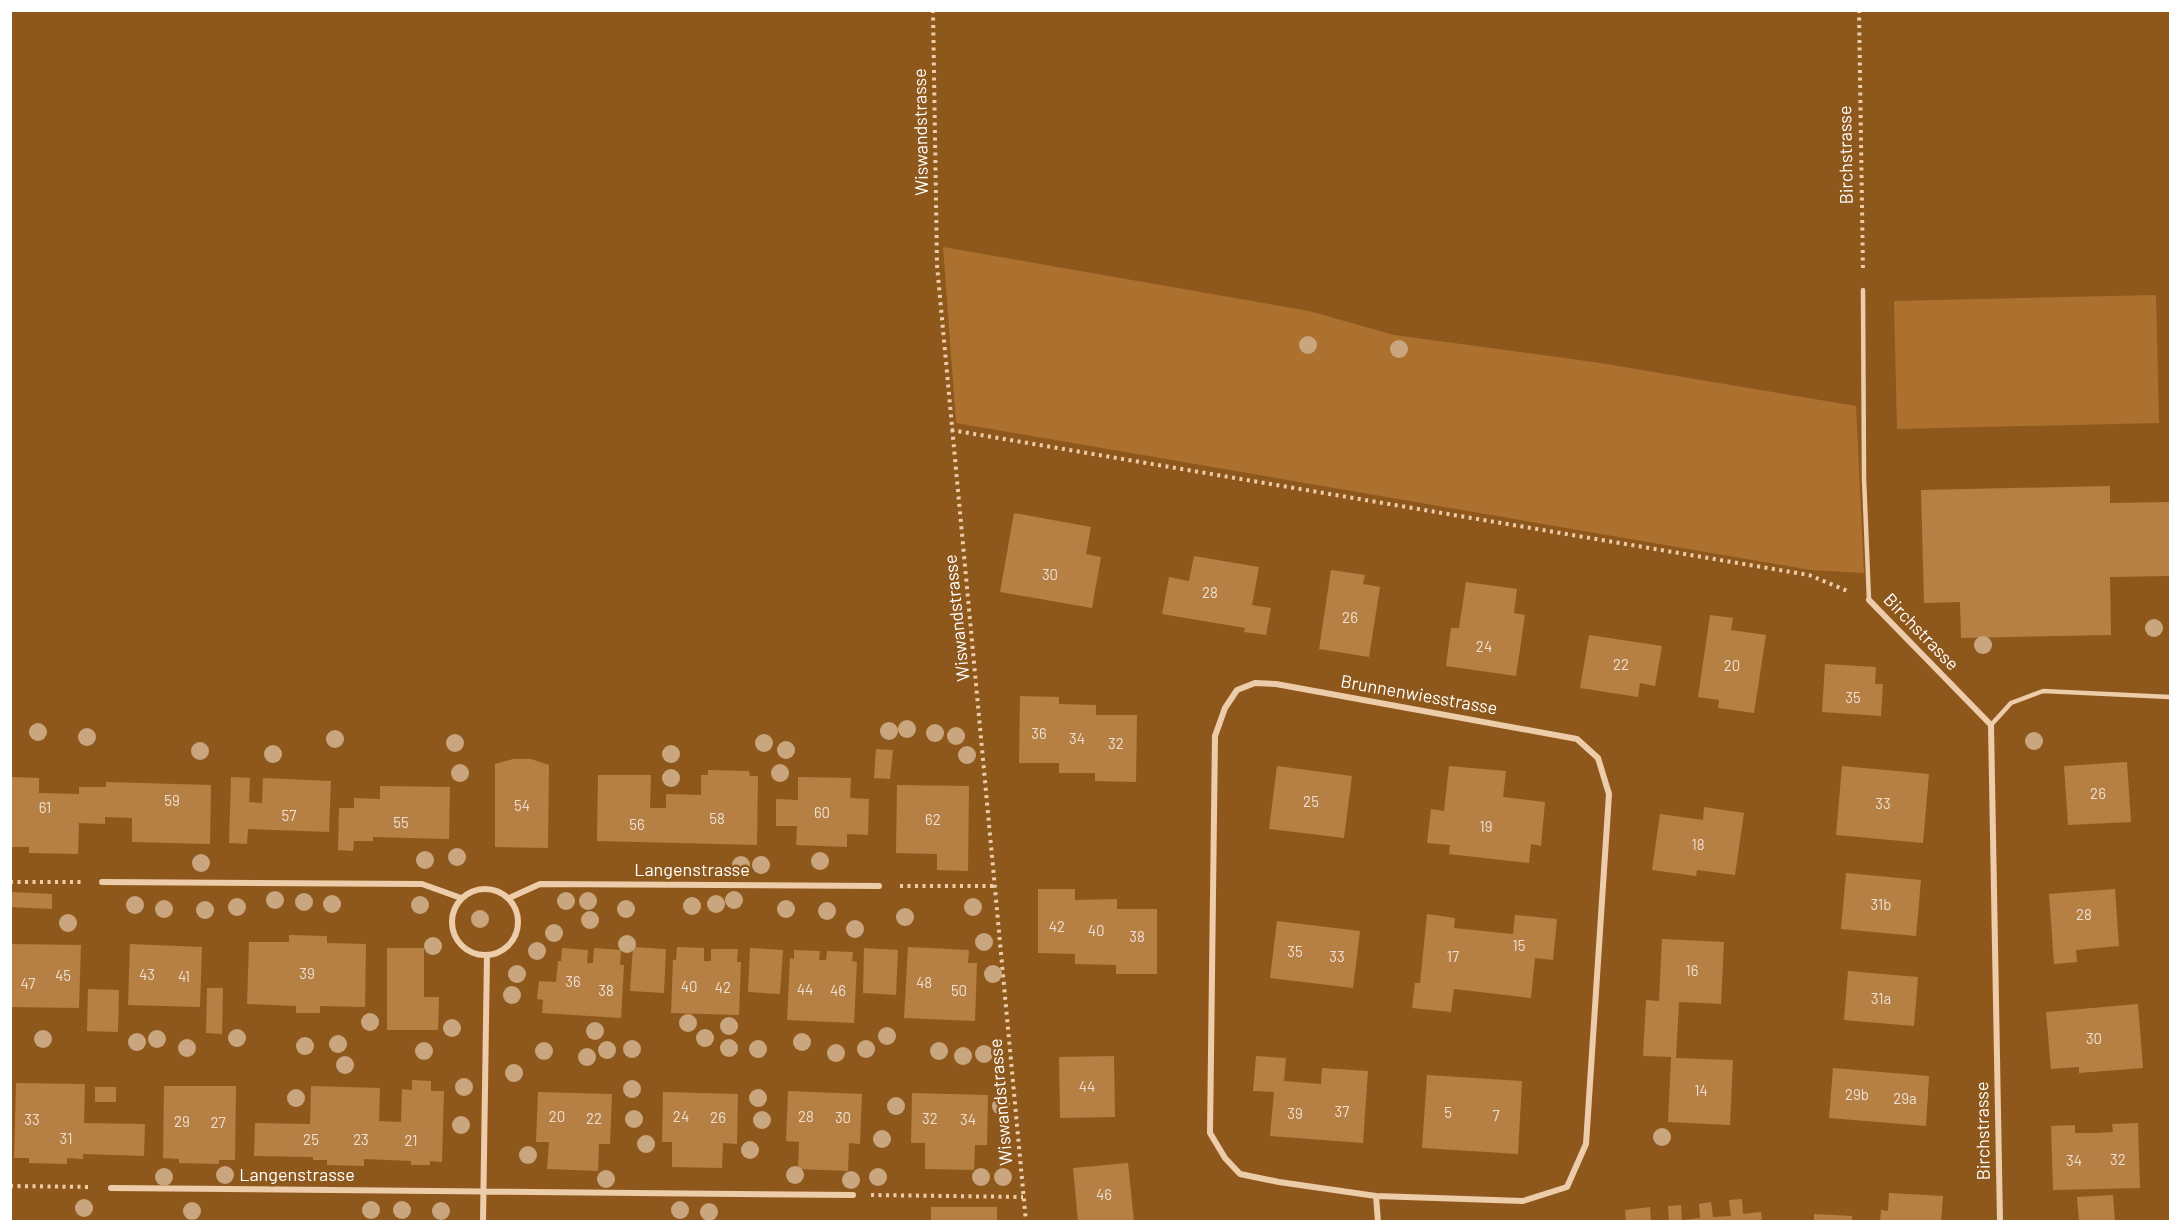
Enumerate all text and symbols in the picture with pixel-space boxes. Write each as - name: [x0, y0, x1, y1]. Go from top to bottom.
- street label: Wiswandstrasse: [908, 68, 932, 196]
- street label: Birchstrasse: [1833, 105, 1857, 205]
- street label: Wiswandstrasse: [938, 554, 974, 683]
- house number: 30: [1042, 565, 1058, 583]
- house number: 28: [1202, 583, 1218, 601]
- street label: Birchstrasse: [1879, 588, 1964, 675]
- house number: 26: [1342, 608, 1358, 626]
- house number: 24: [1476, 637, 1492, 655]
- house number: 22: [1613, 655, 1629, 673]
- house number: 20: [1724, 656, 1740, 674]
- street label: Brunnenwiesstrasse: [1339, 669, 1499, 719]
- house number: 35: [1845, 688, 1861, 706]
- house number: 36: [1031, 724, 1047, 742]
- house number: 34: [1069, 729, 1085, 747]
- house number: 32: [1108, 734, 1124, 752]
- house number: 26: [2090, 784, 2106, 802]
- house number: 59: [164, 791, 180, 809]
- house number: 25: [1303, 792, 1319, 810]
- house number: 33: [1875, 794, 1891, 812]
- house number: 54: [514, 796, 530, 814]
- house number: 61: [39, 798, 51, 816]
- house number: 60: [814, 803, 830, 821]
- house number: 57: [282, 806, 296, 824]
- house number: 58: [709, 809, 725, 827]
- house number: 62: [925, 810, 941, 828]
- house number: 55: [393, 813, 409, 831]
- house number: 56: [629, 815, 645, 833]
- house number: 19: [1479, 817, 1493, 835]
- house number: 18: [1691, 835, 1705, 853]
- street label: Langenstrasse: [634, 858, 750, 880]
- house number: 31b: [1870, 895, 1892, 913]
- house number: 28: [2076, 905, 2092, 923]
- house number: 42: [1049, 917, 1065, 935]
- house number: 40: [1088, 921, 1104, 939]
- house number: 38: [1129, 927, 1145, 945]
- house number: 15: [1513, 936, 1525, 954]
- house number: 35: [1287, 942, 1303, 960]
- house number: 33: [1329, 947, 1345, 965]
- house number: 17: [1447, 947, 1459, 965]
- house number: 16: [1686, 961, 1698, 979]
- house number: 39: [299, 964, 315, 982]
- house number: 43: [139, 965, 155, 983]
- house number: 45: [55, 966, 71, 984]
- house number: 41: [178, 967, 190, 985]
- house number: 36: [565, 972, 581, 990]
- house number: 48: [916, 973, 932, 991]
- house number: 47: [21, 974, 35, 992]
- house number: 40: [681, 977, 697, 995]
- house number: 42: [715, 978, 731, 996]
- house number: 44: [797, 980, 813, 998]
- house number: 38: [598, 981, 614, 999]
- house number: 46: [830, 981, 846, 999]
- house number: 50: [951, 981, 967, 999]
- house number: 31a: [1871, 989, 1891, 1007]
- house number: 30: [2086, 1029, 2102, 1047]
- street label: Wiswandstrasse: [983, 1038, 1017, 1167]
- house number: 44: [1079, 1077, 1095, 1095]
- house number: 14: [1694, 1081, 1708, 1099]
- street label: Birchstrasse: [1970, 1081, 1994, 1181]
- house number: 29b: [1845, 1085, 1869, 1103]
- house number: 29a: [1893, 1089, 1917, 1107]
- house number: 37: [1335, 1102, 1349, 1120]
- house number: 5: [1444, 1103, 1452, 1121]
- house number: 39: [1287, 1104, 1303, 1122]
- house number: 7: [1492, 1106, 1500, 1124]
- house number: 20: [549, 1107, 565, 1125]
- house number: 24: [673, 1107, 689, 1125]
- house number: 28: [798, 1107, 814, 1125]
- house number: 26: [710, 1108, 726, 1126]
- house number: 30: [835, 1108, 851, 1126]
- house number: 22: [586, 1109, 602, 1127]
- house number: 32: [922, 1109, 938, 1127]
- house number: 33: [24, 1110, 40, 1128]
- house number: 34: [960, 1110, 976, 1128]
- house number: 29: [174, 1112, 190, 1130]
- house number: 27: [210, 1113, 226, 1131]
- house number: 31: [60, 1129, 72, 1147]
- house number: 25: [303, 1130, 319, 1148]
- house number: 23: [353, 1130, 369, 1148]
- house number: 21: [404, 1131, 418, 1149]
- house number: 32: [2110, 1150, 2126, 1168]
- house number: 34: [2066, 1151, 2082, 1169]
- street label: Langenstrasse: [239, 1163, 355, 1185]
- house number: 46: [1096, 1185, 1112, 1203]

